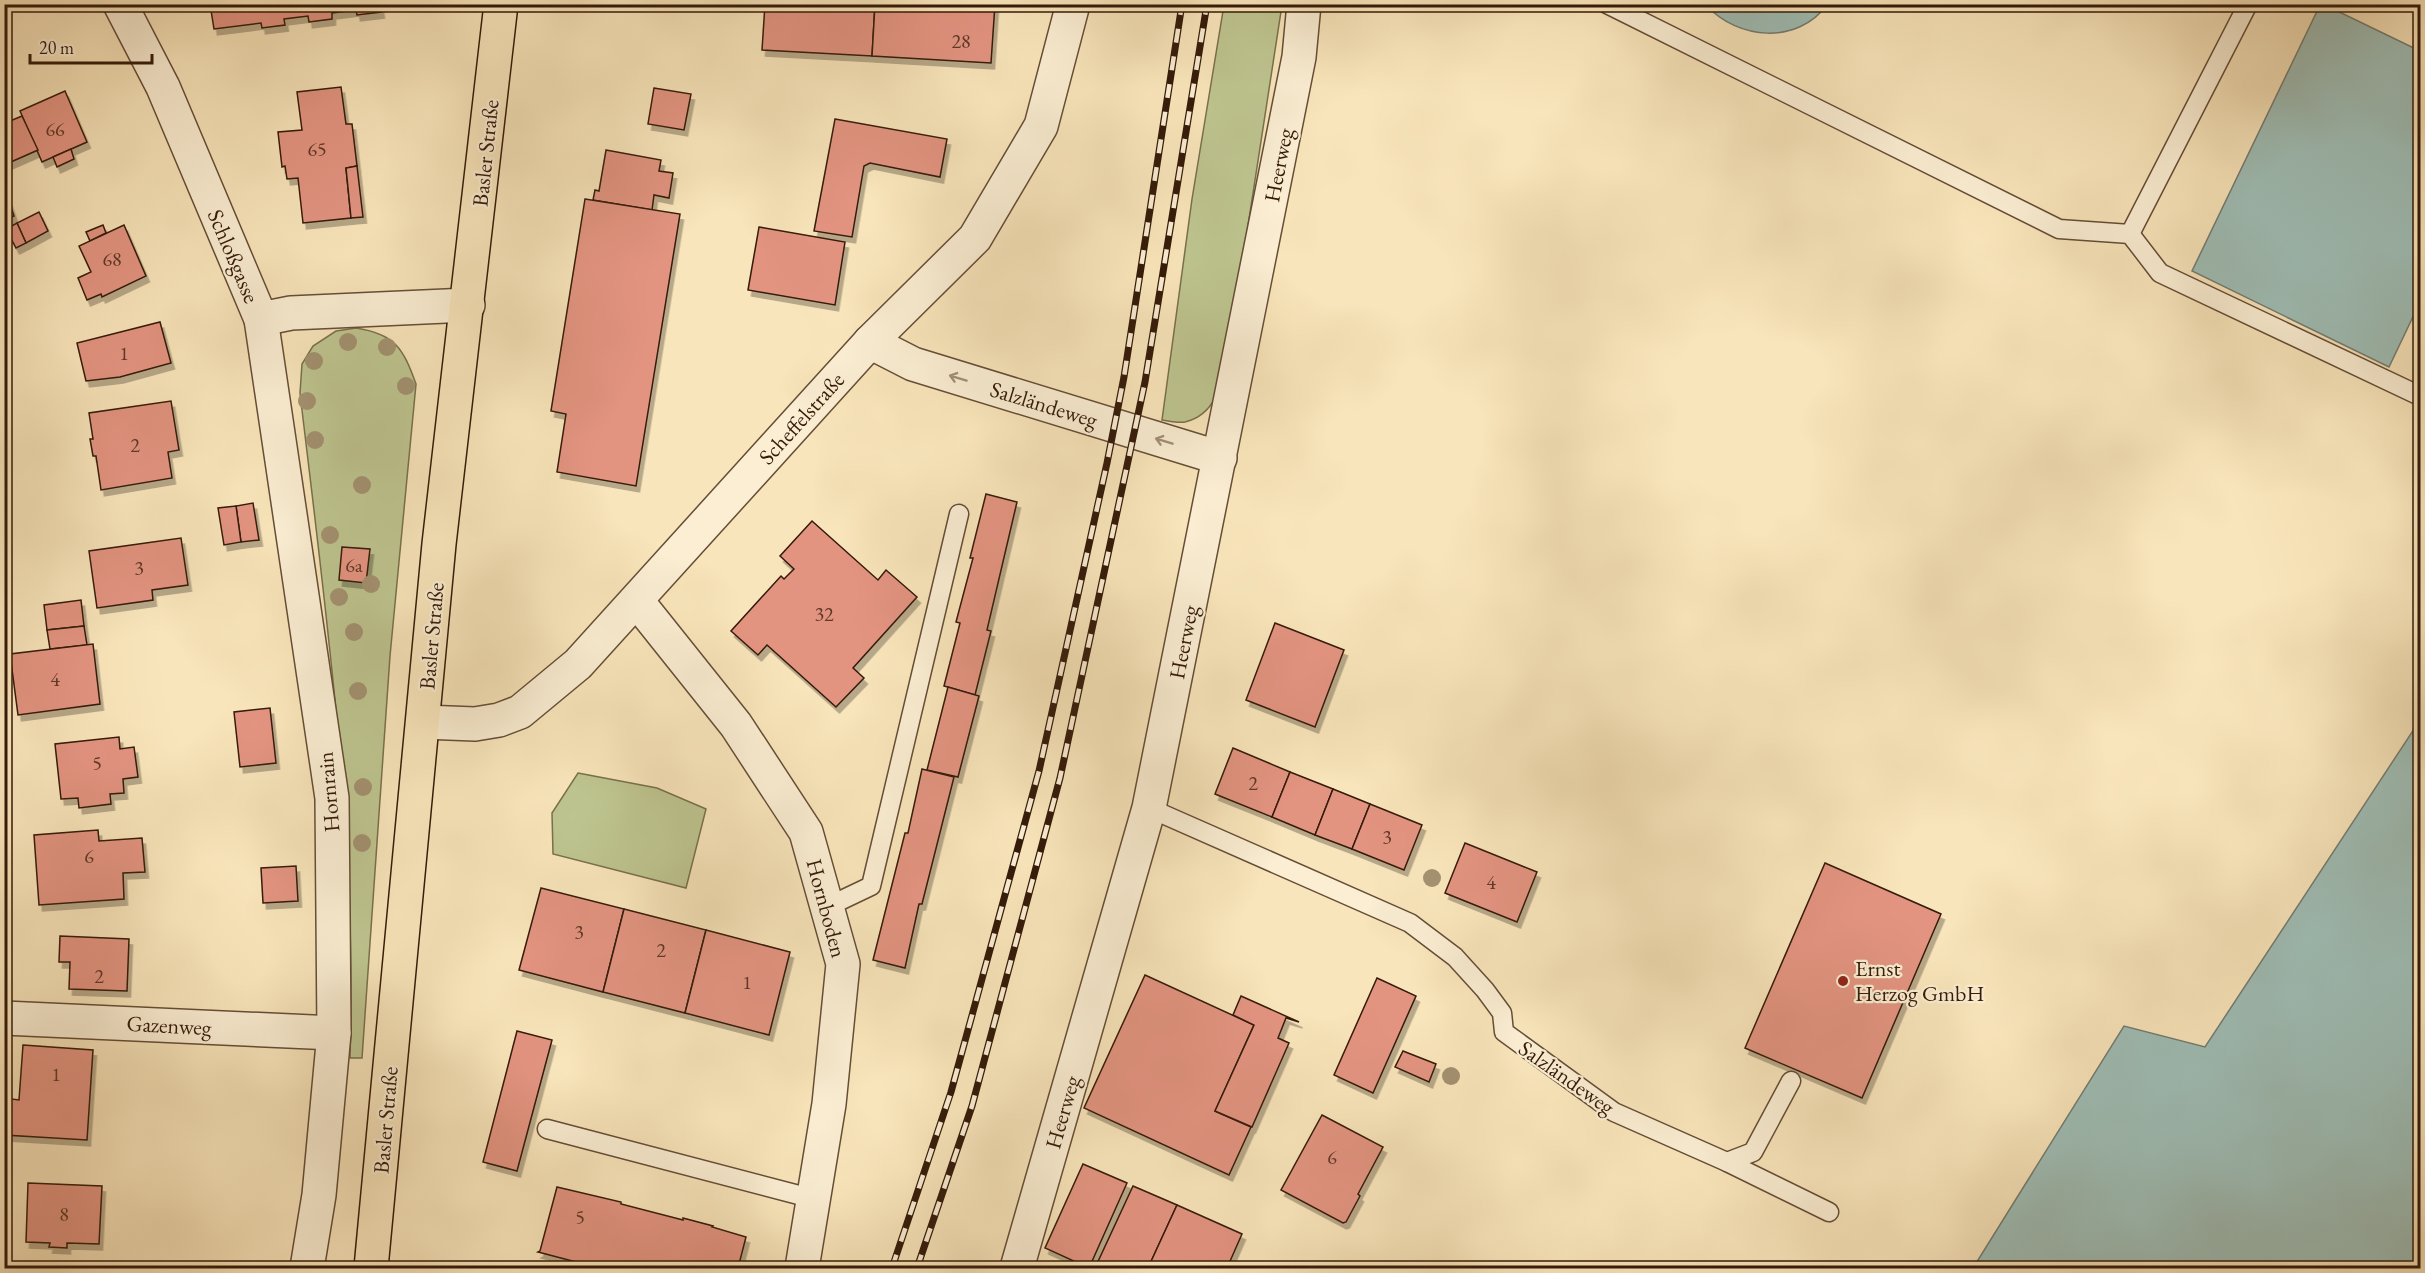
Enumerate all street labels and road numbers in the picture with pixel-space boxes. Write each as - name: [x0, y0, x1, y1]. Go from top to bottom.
- street label: Basler Straße: [465, 98, 506, 208]
- street label: Heerweg: [1257, 125, 1300, 205]
- street label: Schloßgasse: [201, 205, 266, 308]
- street label: Scheffelstraße: [752, 366, 851, 471]
- street label: Salzländeweg: [987, 374, 1101, 435]
- street label: Basler Straße: [412, 581, 451, 691]
- street label: Heerweg: [1162, 602, 1205, 682]
- street label: Hornrain: [310, 750, 346, 833]
- street label: Hornboden: [799, 855, 854, 961]
- street label: Gazenweg: [126, 1009, 213, 1042]
- street label: Salzländeweg: [1513, 1034, 1621, 1121]
- street label: Basler Straße: [366, 1065, 405, 1175]
- street label: Heerweg: [1038, 1072, 1087, 1152]

